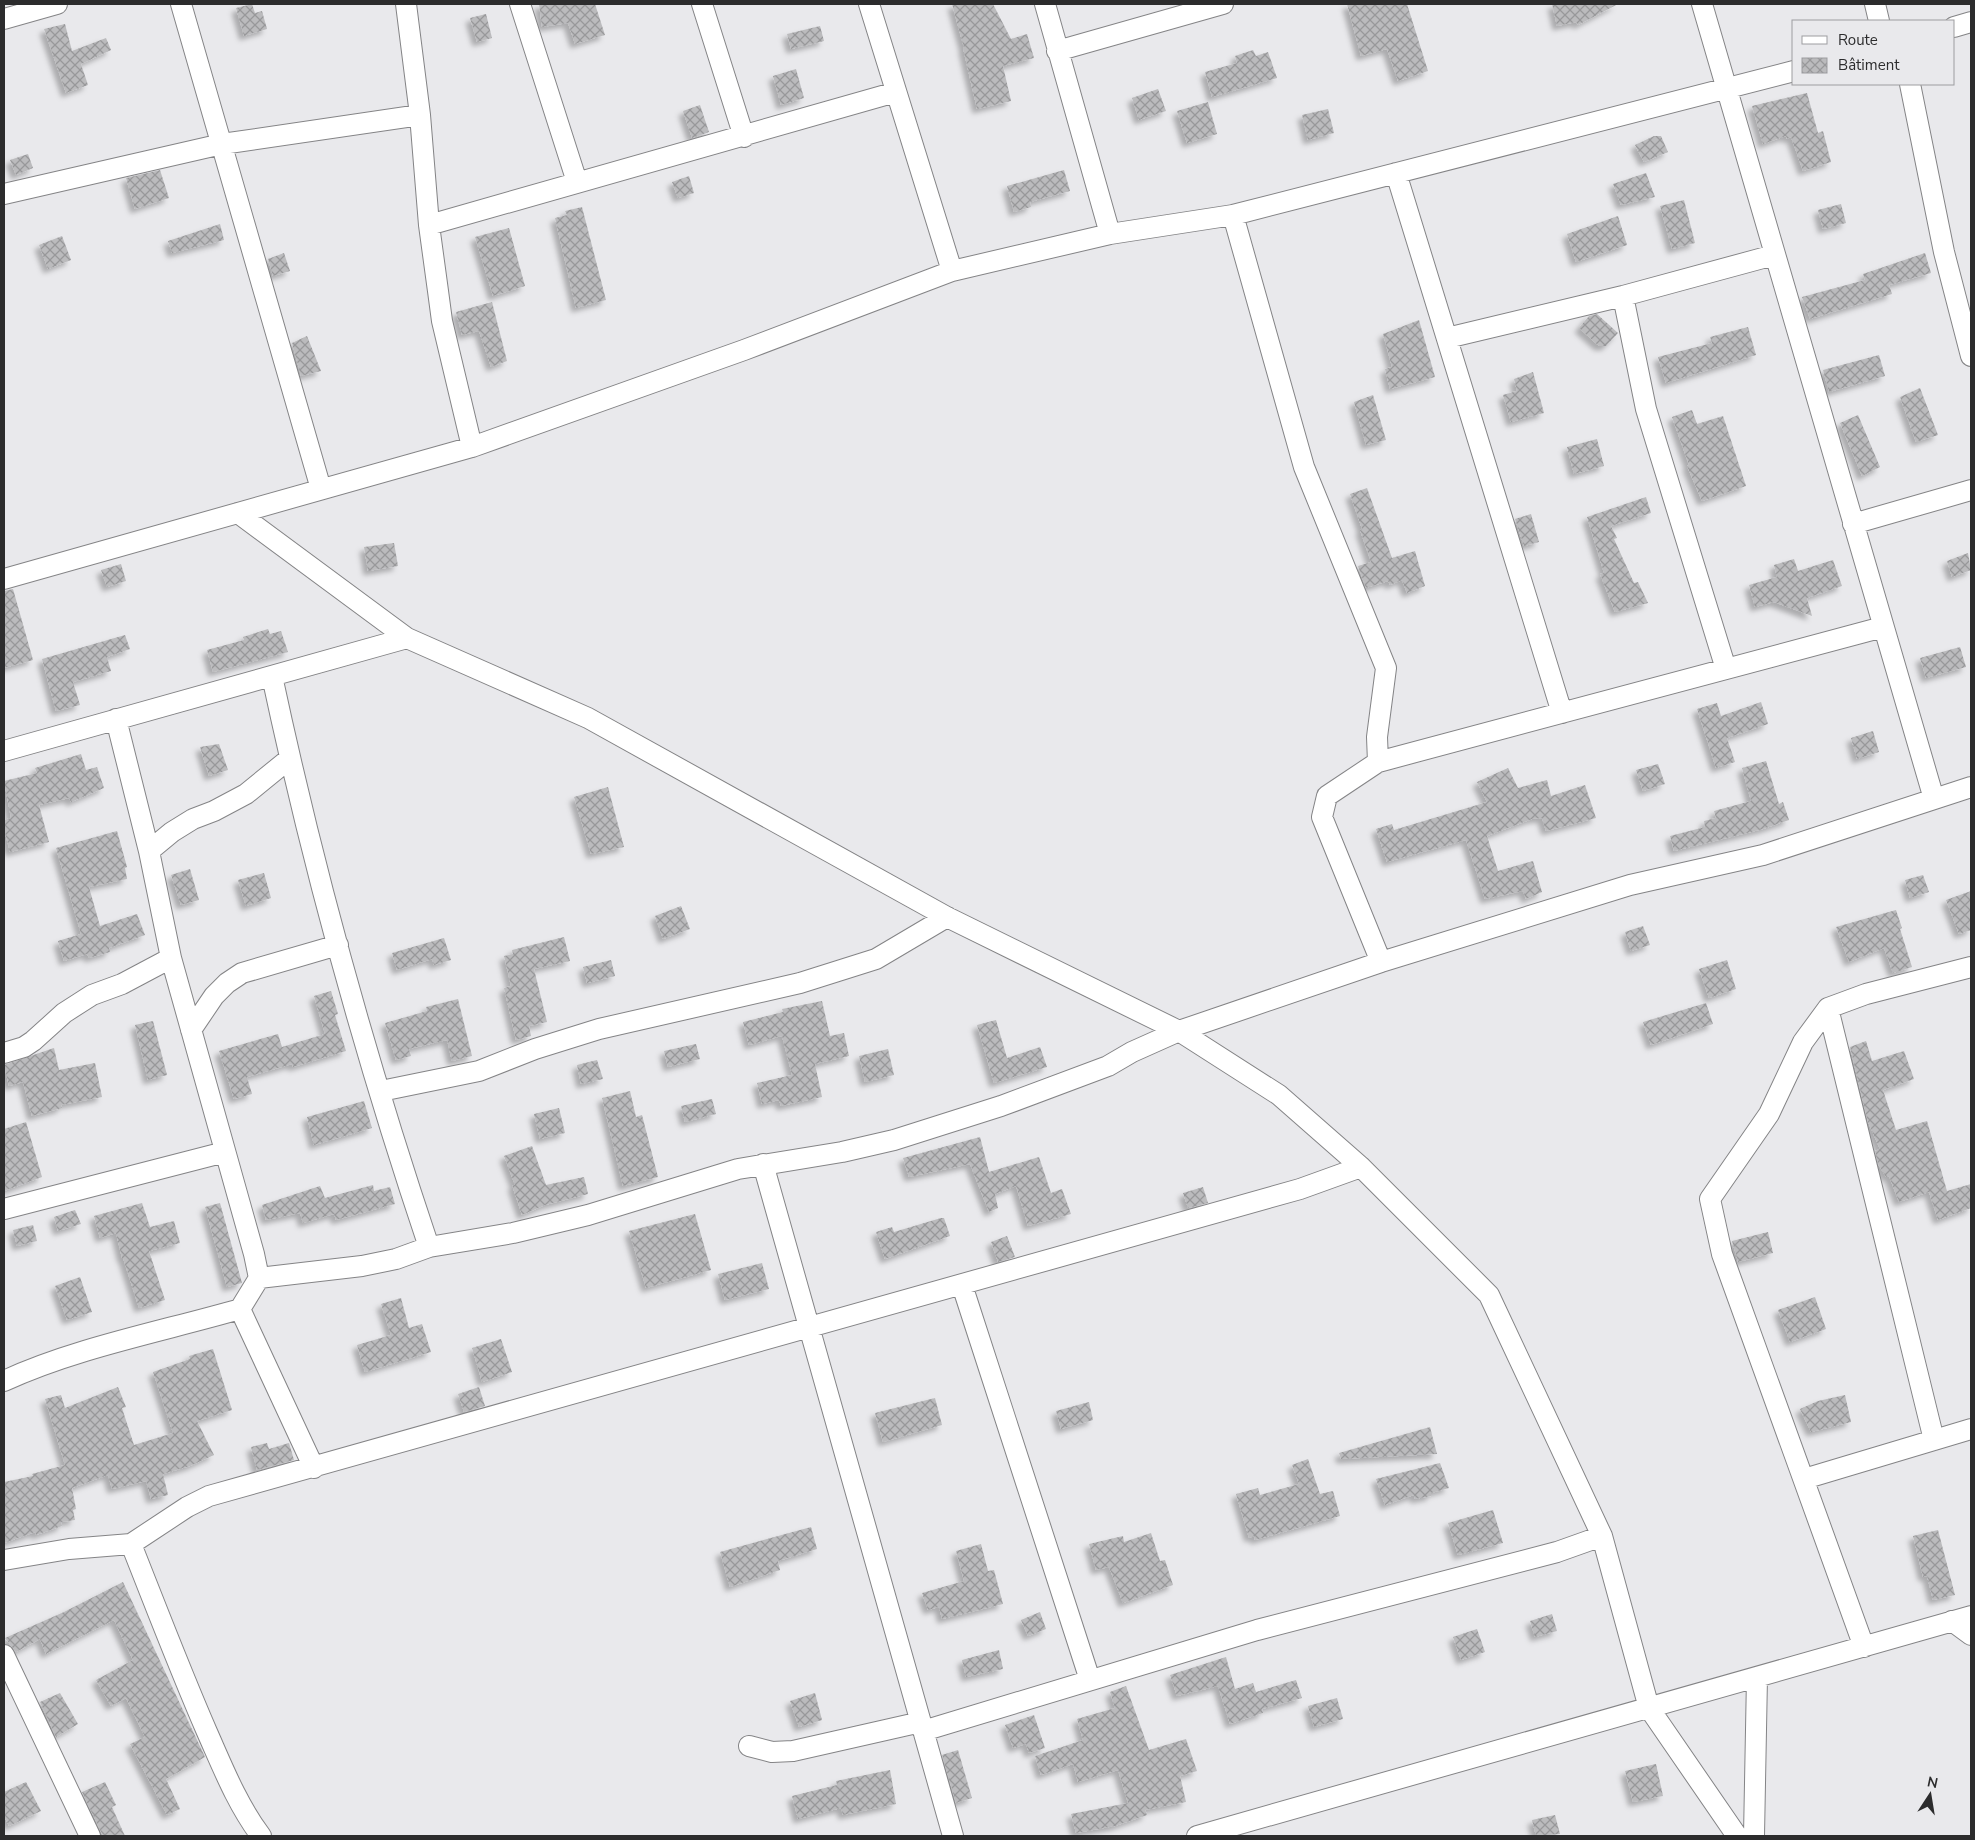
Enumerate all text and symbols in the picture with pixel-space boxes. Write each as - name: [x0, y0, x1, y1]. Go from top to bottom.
- legend: [1792, 20, 1955, 85]
- text: Route: [1838, 30, 1878, 50]
- text: Bâtiment: [1838, 55, 1900, 75]
- north arrow: [1905, 1770, 1955, 1820]
- text: N: [1925, 1772, 1940, 1793]

